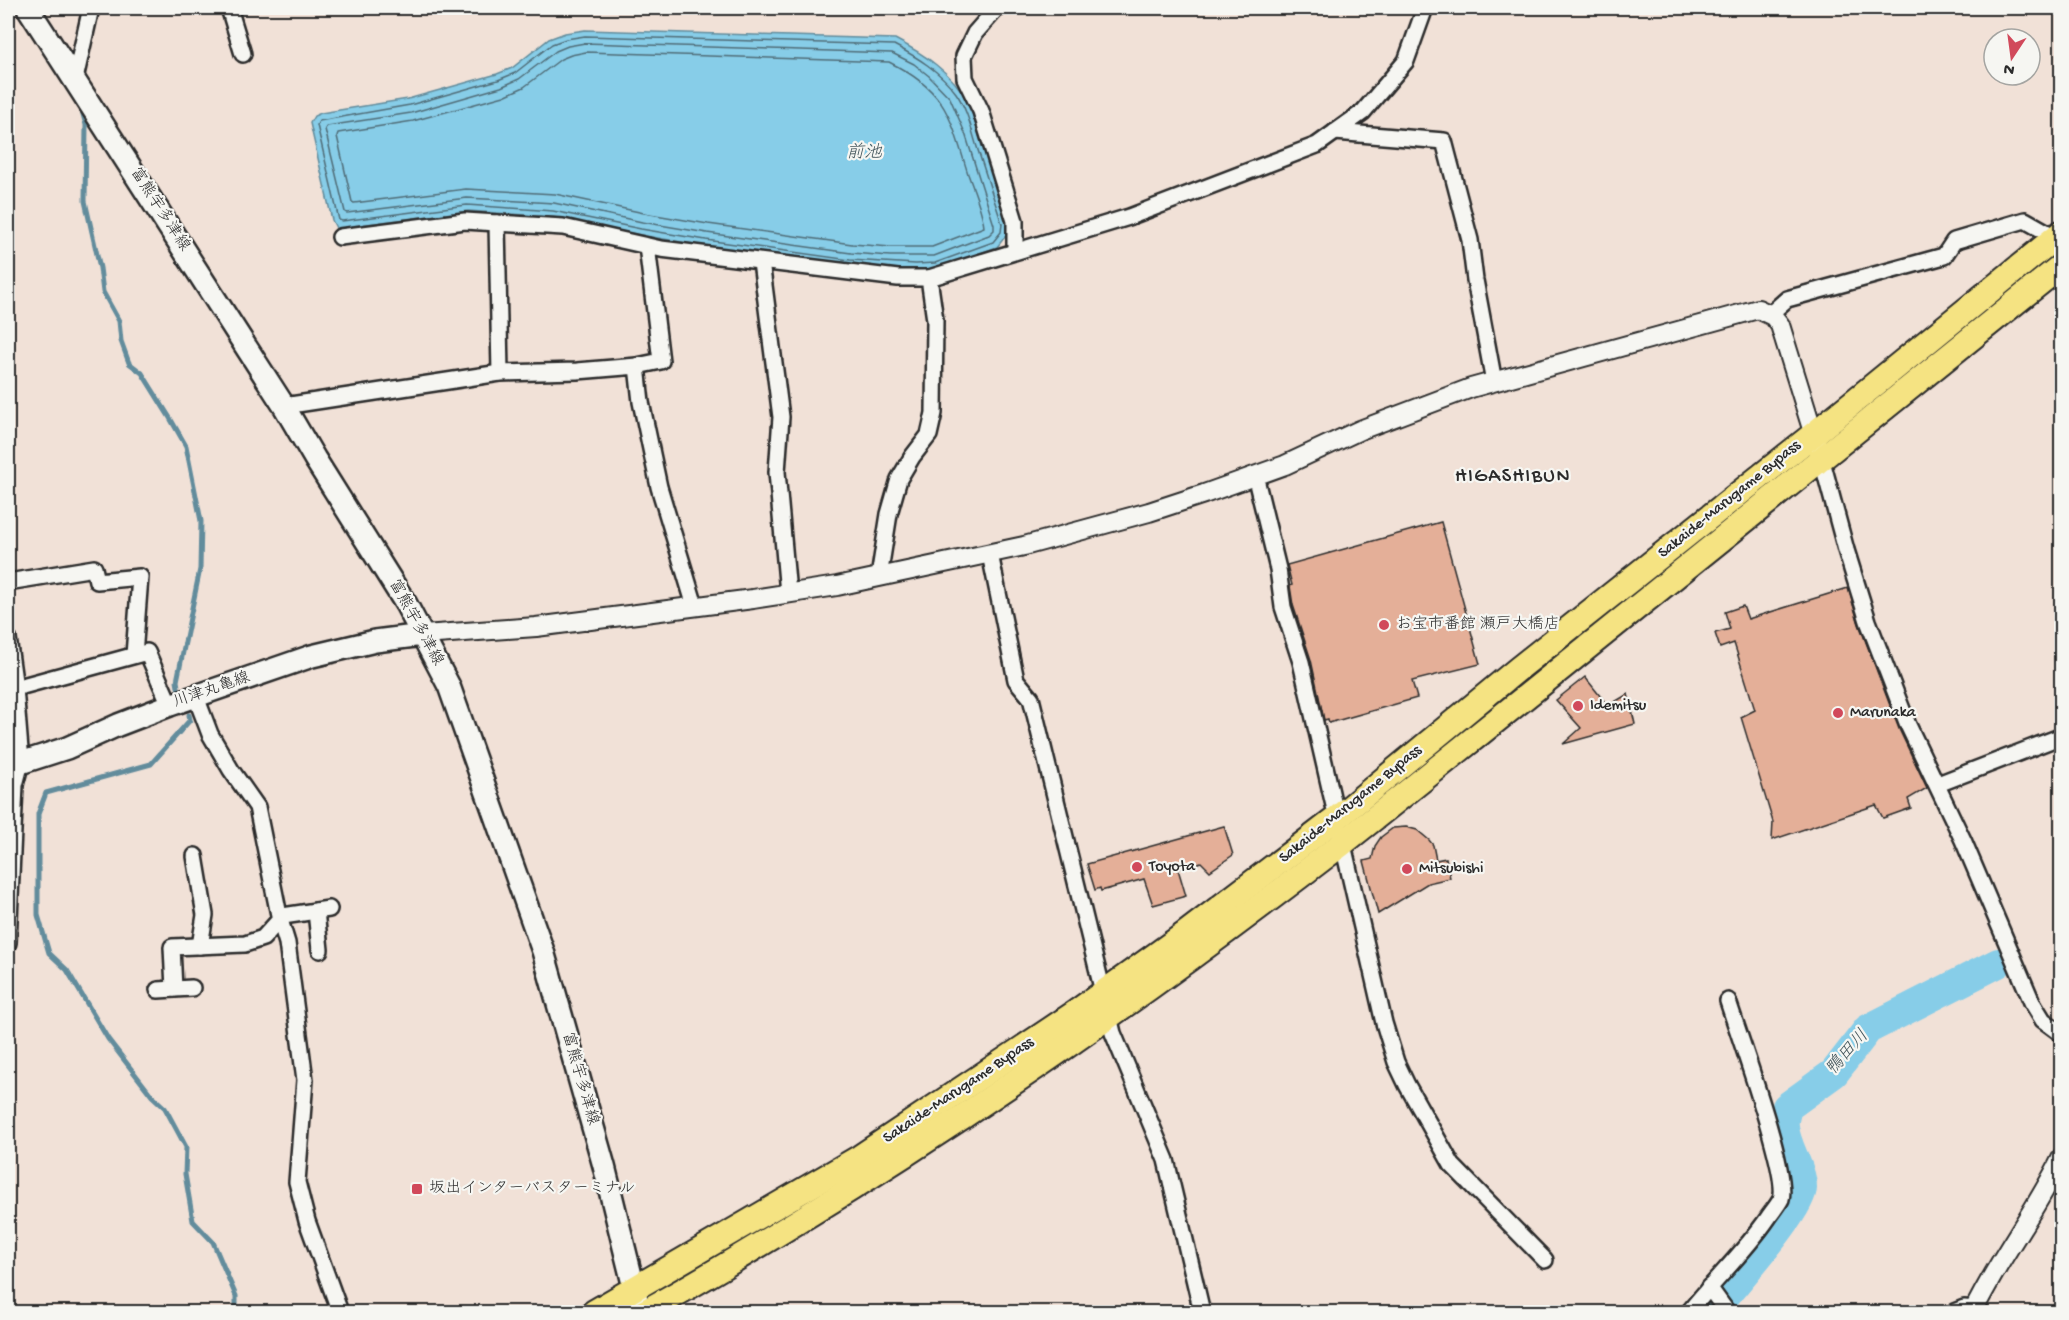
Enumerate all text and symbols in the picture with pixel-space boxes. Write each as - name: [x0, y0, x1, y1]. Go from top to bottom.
- north arrow: [1982, 27, 2042, 87]
- text: N: [2002, 58, 2017, 79]
- water label: 前池: [846, 142, 883, 164]
- street label: 富熊宇多津線: [125, 163, 195, 255]
- street label: Sakaide-Marugame Bypass: [1655, 436, 1806, 563]
- district label: HIGASHIBUN: [1455, 466, 1571, 489]
- street label: 富熊宇多津線: [383, 575, 448, 670]
- place label: お宝市番館 瀬戸大橋店: [1396, 615, 1560, 635]
- marker: お宝市番館 瀬戸大橋店: [1377, 618, 1391, 632]
- street label: 川津丸亀線: [170, 667, 253, 713]
- place label: Idemitsu: [1590, 697, 1647, 716]
- marker: Idemitsu: [1571, 699, 1585, 713]
- place label: Marunaka: [1850, 704, 1917, 723]
- marker: Marunaka: [1831, 706, 1845, 720]
- street label: Sakaide-Marugame Bypass: [1276, 741, 1427, 868]
- place label: Toyota: [1148, 858, 1196, 877]
- marker: Toyota: [1130, 860, 1144, 874]
- place label: Mitsubishi: [1419, 860, 1483, 879]
- marker: Mitsubishi: [1400, 862, 1414, 876]
- water label: 鴨田川: [1821, 1025, 1874, 1080]
- street label: 富熊宇多津線: [557, 1030, 603, 1128]
- street label: Sakaide-Marugame Bypass: [880, 1033, 1039, 1149]
- place label: 坂出インターバスターミナル: [429, 1179, 635, 1199]
- marker: 坂出インターバスターミナル: [410, 1182, 424, 1196]

